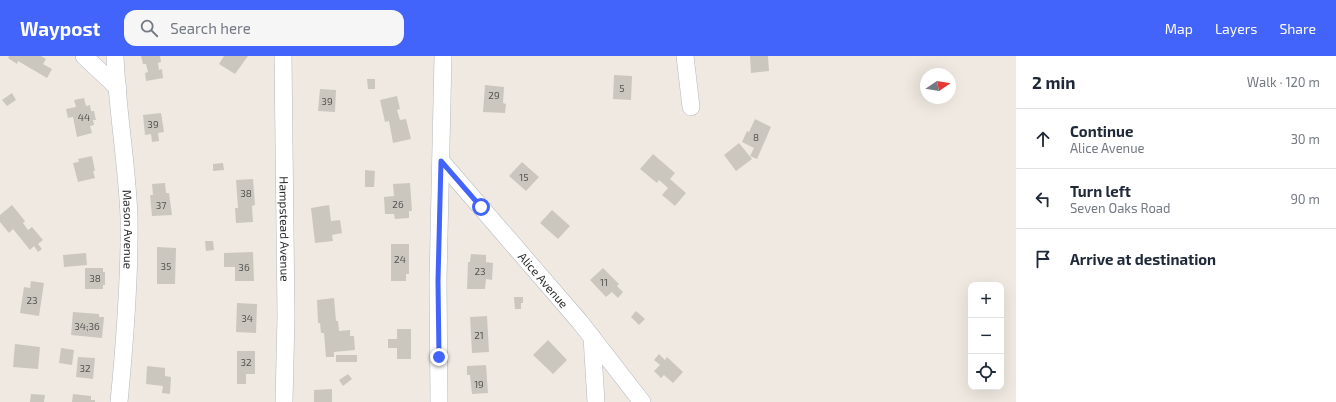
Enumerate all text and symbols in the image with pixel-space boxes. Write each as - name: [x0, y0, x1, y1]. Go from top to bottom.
- search box: [124, 10, 404, 46]
- text: Waypost: [20, 17, 100, 40]
- icon: search: [138, 17, 160, 39]
- text: Search here: [170, 19, 251, 37]
- text: Map: [1165, 20, 1193, 37]
- text: Layers: [1215, 20, 1257, 37]
- text: Share: [1279, 20, 1316, 37]
- north arrow: [920, 68, 956, 104]
- text: 2 min: [1032, 72, 1075, 92]
- text: Walk · 120 m: [1247, 74, 1320, 90]
- house number: 5: [619, 82, 625, 94]
- house number: 29: [488, 89, 500, 101]
- house number: 39: [321, 95, 333, 107]
- house number: 44: [78, 111, 90, 123]
- house number: 39: [147, 118, 159, 130]
- text: Continue: [1070, 122, 1133, 140]
- icon: ahead: [1032, 128, 1054, 150]
- house number: 8: [753, 131, 759, 143]
- text: 30 m: [1291, 131, 1320, 147]
- text: Alice Avenue: [1070, 140, 1145, 156]
- house number: 15: [519, 171, 529, 183]
- street label: Hampstead Avenue: [277, 176, 293, 282]
- text: Turn left: [1070, 182, 1131, 200]
- house number: 38: [240, 187, 252, 199]
- icon: left: [1032, 188, 1054, 210]
- street label: Mason Avenue: [120, 189, 136, 269]
- text: 90 m: [1290, 191, 1320, 207]
- house number: 26: [392, 198, 404, 210]
- route start: [472, 198, 490, 216]
- house number: 37: [156, 199, 166, 211]
- text: Seven Oaks Road: [1070, 200, 1170, 216]
- icon: arrive: [1032, 248, 1054, 270]
- street label: Alice Avenue: [516, 249, 571, 310]
- text: Arrive at destination: [1070, 250, 1216, 268]
- house number: 24: [394, 253, 406, 265]
- house number: 35: [161, 260, 171, 272]
- house number: 36: [238, 261, 250, 273]
- house number: 23: [474, 265, 486, 277]
- house number: 38: [89, 272, 101, 284]
- house number: 11: [600, 276, 608, 288]
- map controls: [968, 282, 1004, 390]
- button: +: [968, 282, 1004, 318]
- house number: 23: [26, 294, 38, 306]
- house number: 34: [241, 312, 253, 324]
- button: −: [968, 318, 1004, 354]
- house number: 34;36: [74, 320, 100, 332]
- house number: 21: [474, 329, 484, 341]
- route end: [430, 348, 448, 366]
- button: locate: [968, 354, 1004, 390]
- house number: 32: [240, 356, 252, 368]
- house number: 32: [79, 362, 91, 374]
- house number: 19: [474, 378, 484, 390]

